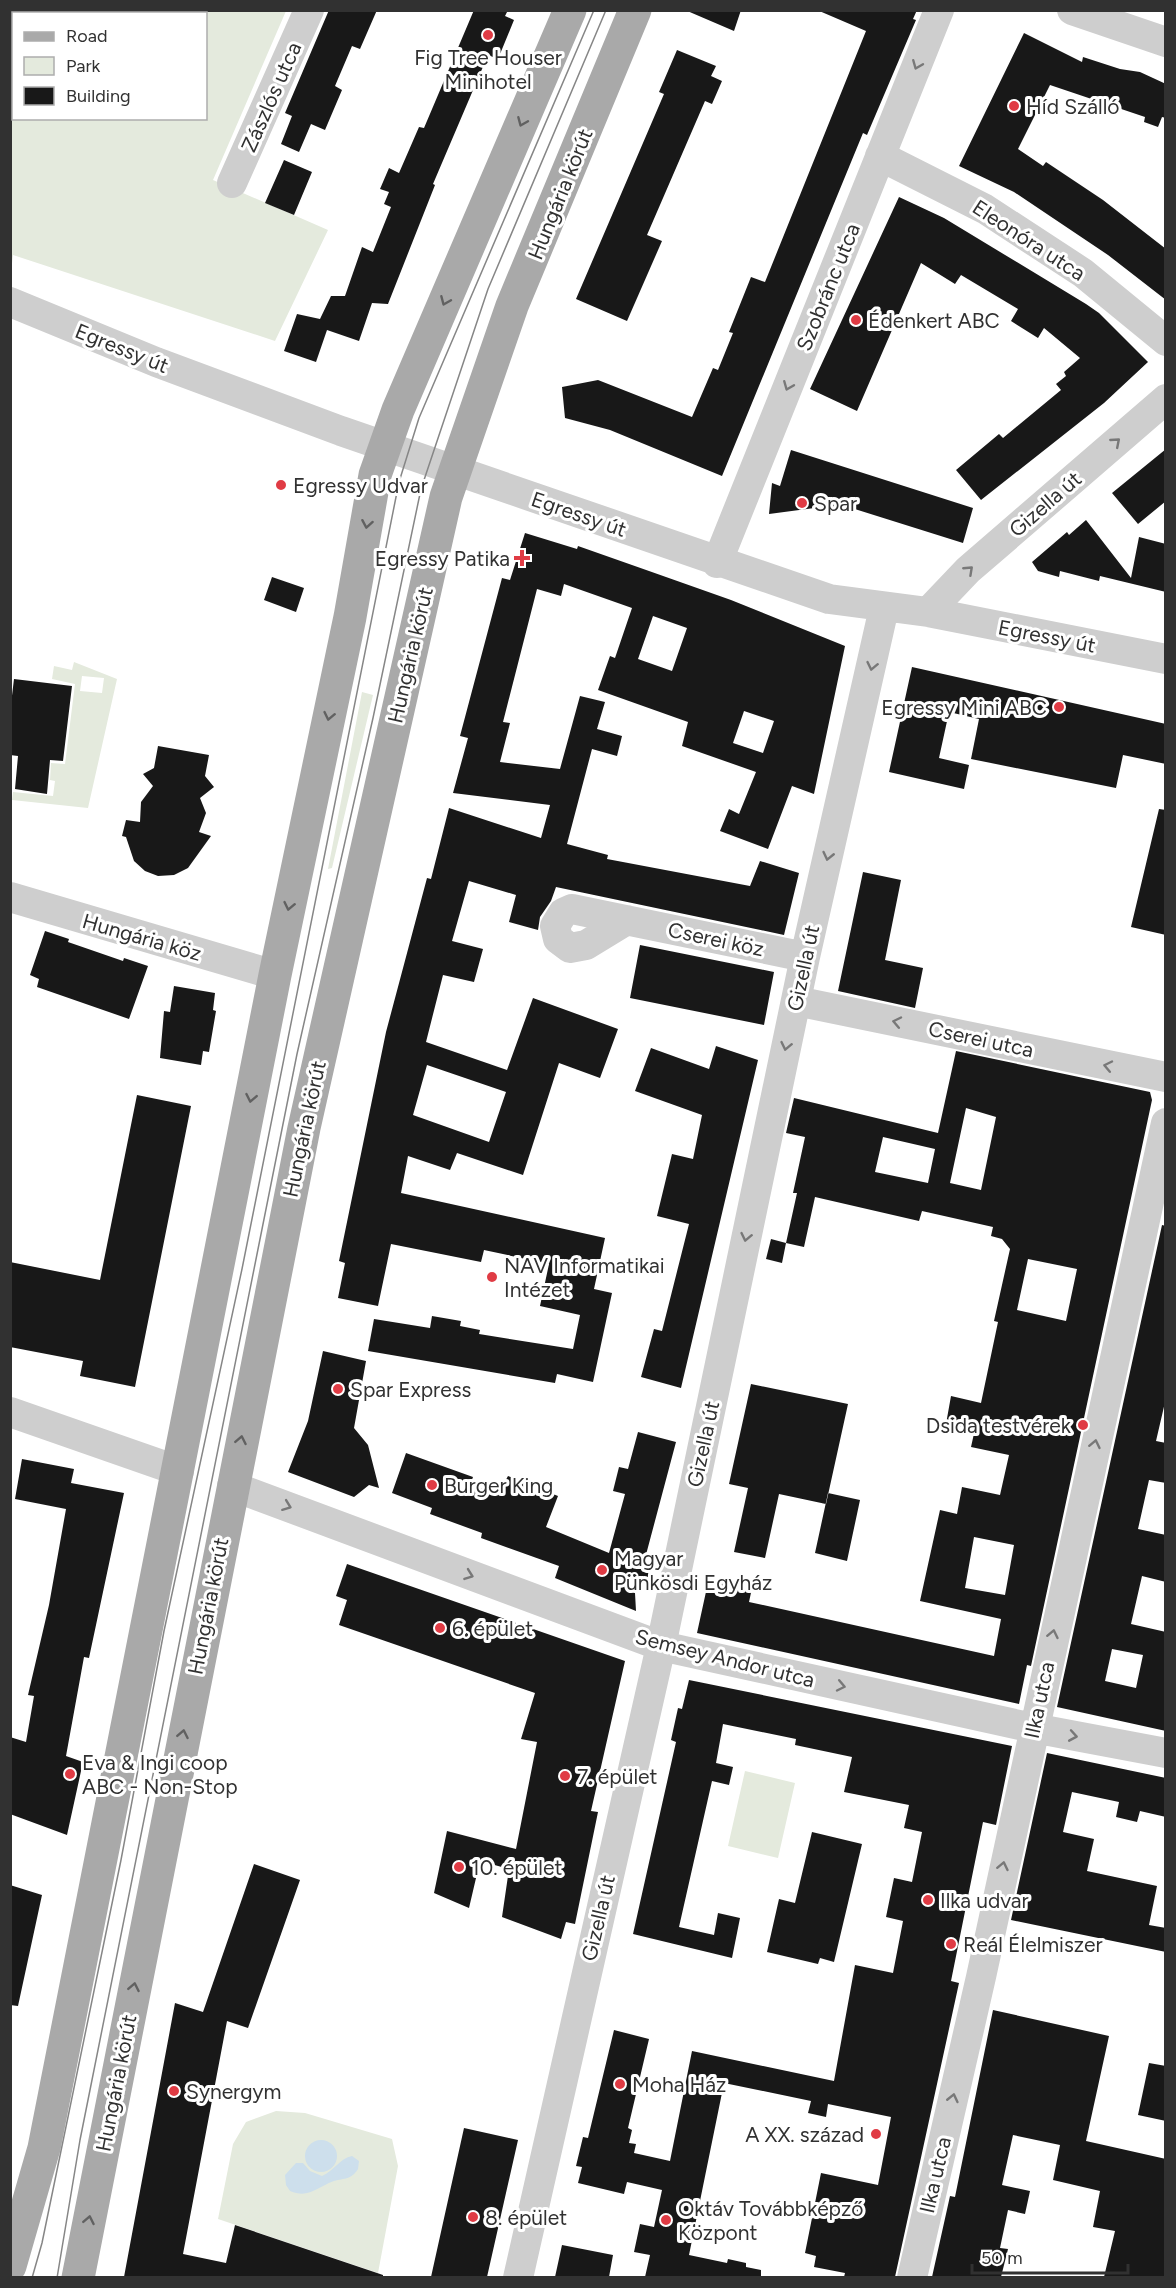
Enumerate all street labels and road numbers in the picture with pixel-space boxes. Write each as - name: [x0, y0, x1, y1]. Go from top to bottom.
- street label: Zászlós utca: [236, 38, 306, 156]
- street label: Hungária körút: [522, 125, 598, 263]
- street label: Eleonóra utca: [968, 194, 1090, 286]
- street label: Szobránc utca: [791, 220, 865, 354]
- street label: Egressy út: [72, 318, 173, 378]
- street label: Gizella út: [1004, 466, 1086, 542]
- street label: Egressy út: [528, 486, 630, 542]
- street label: Hungária körút: [382, 584, 438, 726]
- street label: Egressy út: [996, 614, 1098, 658]
- street label: Hungária köz: [80, 908, 204, 966]
- street label: Cserei köz: [666, 917, 766, 961]
- street label: Gizella út: [782, 923, 824, 1013]
- street label: Cserei utca: [926, 1016, 1036, 1062]
- street label: Hungária körút: [277, 1058, 331, 1200]
- street label: Gizella út: [682, 1399, 724, 1489]
- street label: Hungária körút: [182, 1535, 234, 1677]
- street label: Semsey Andor utca: [633, 1624, 817, 1692]
- street label: Ilka utca: [1019, 1659, 1059, 1741]
- street label: Gizella út: [576, 1873, 620, 1963]
- street label: Hungária körút: [90, 2012, 142, 2154]
- street label: Ilka utca: [914, 2134, 956, 2216]

